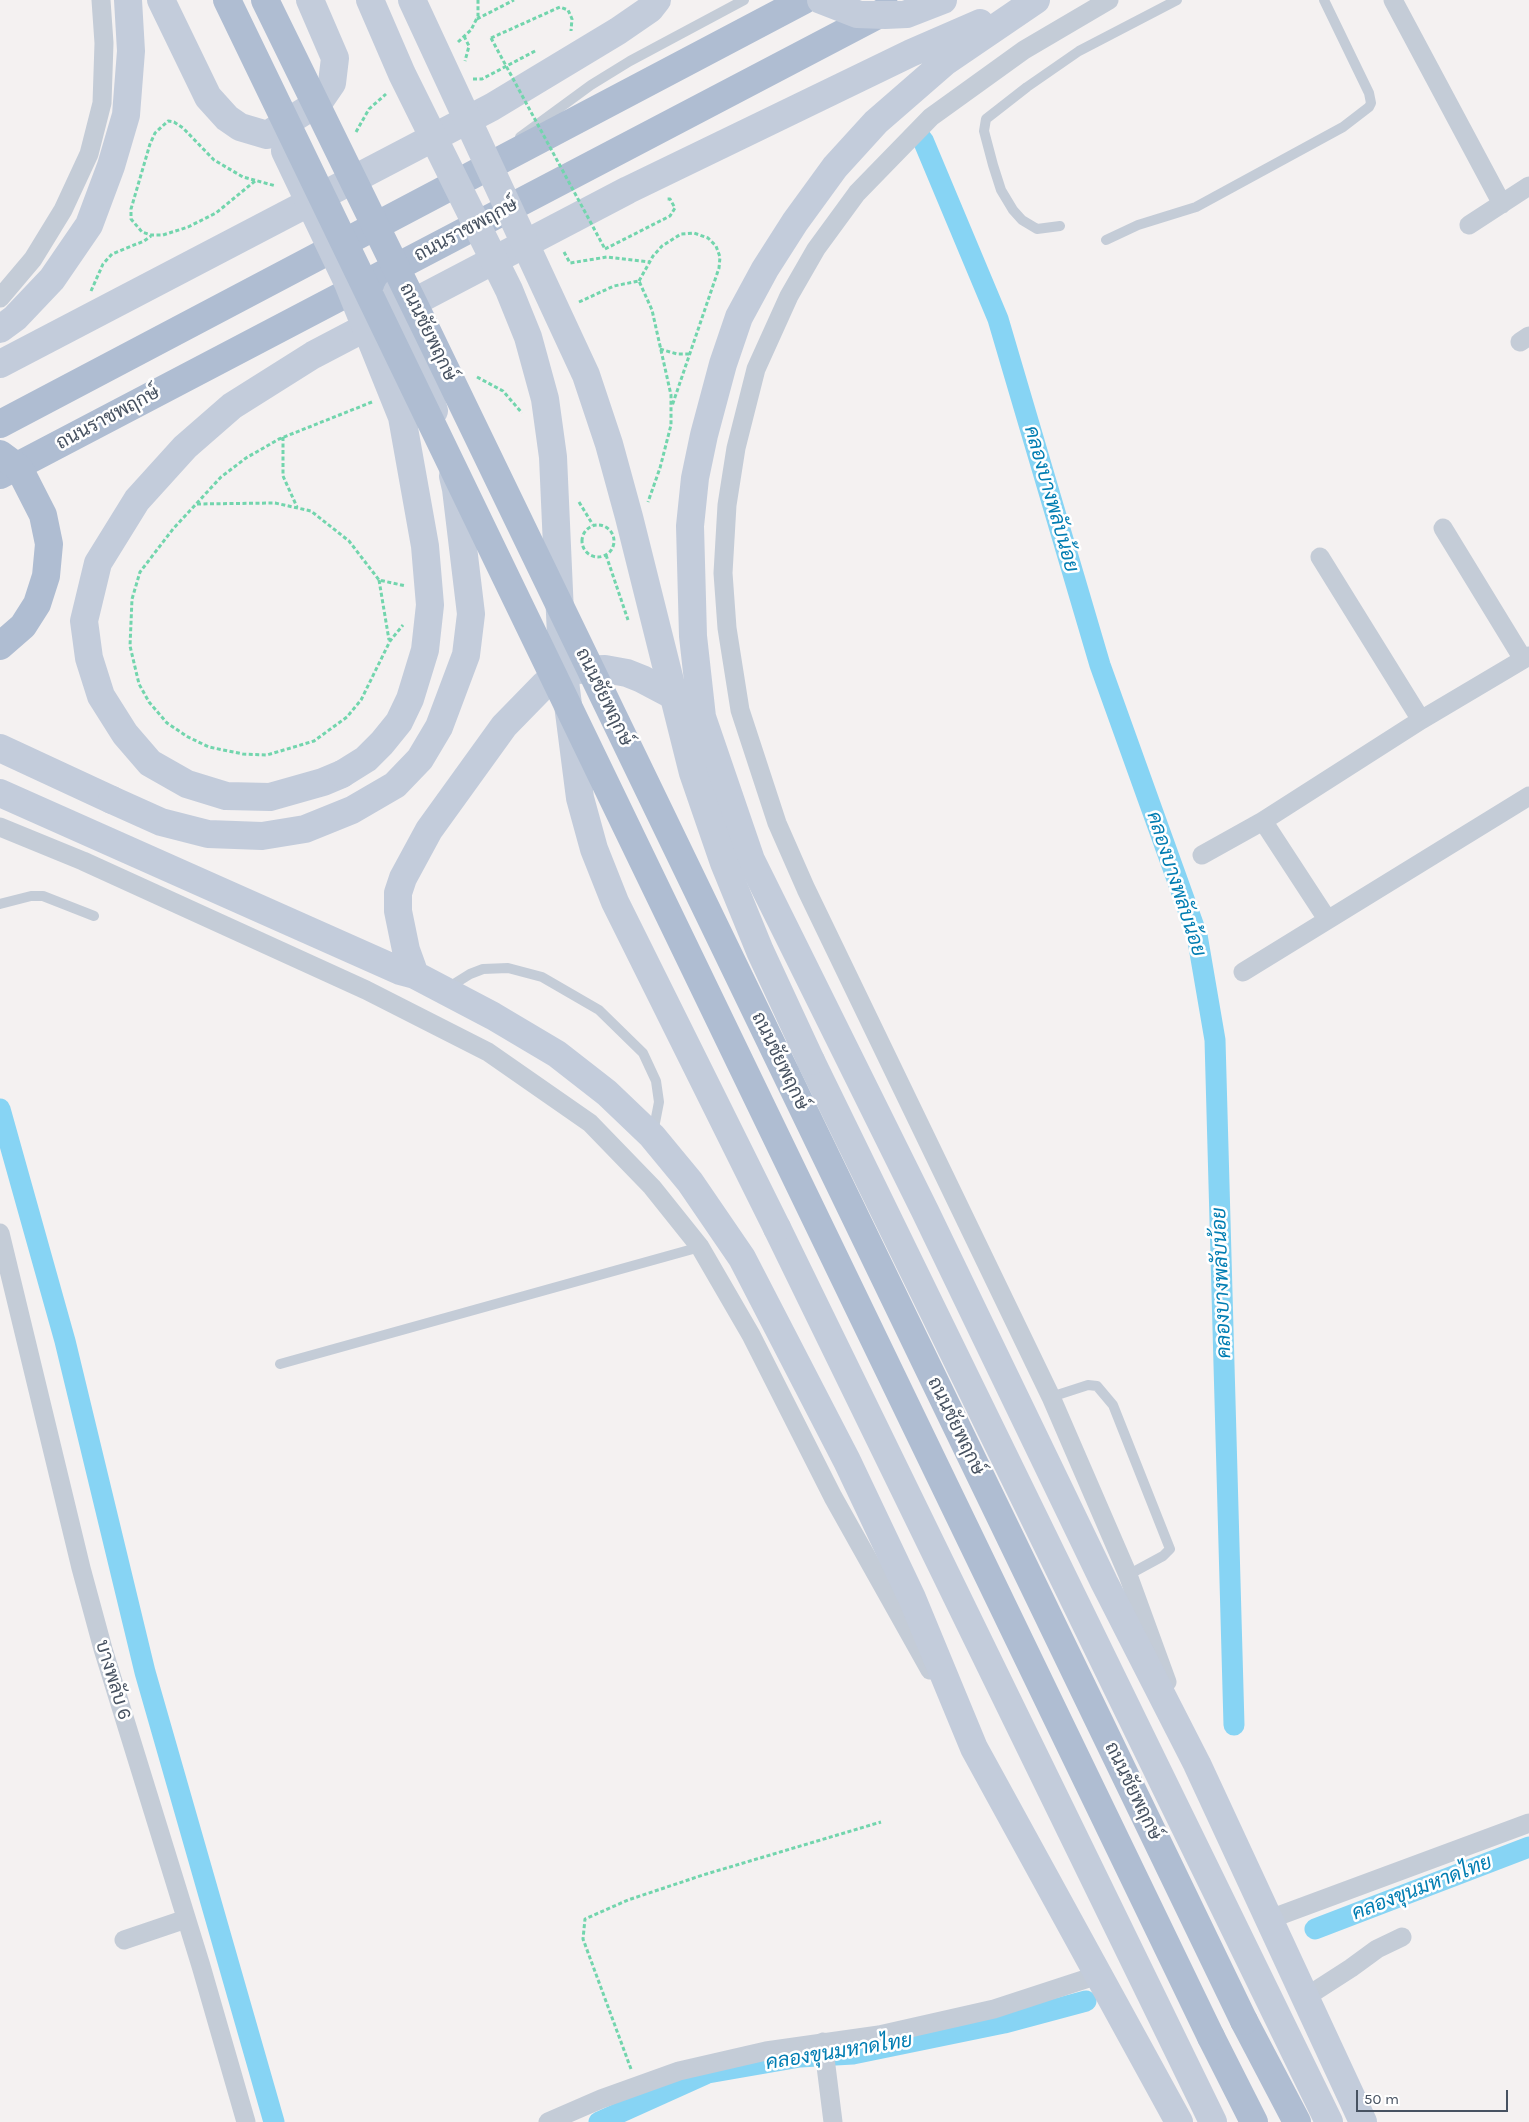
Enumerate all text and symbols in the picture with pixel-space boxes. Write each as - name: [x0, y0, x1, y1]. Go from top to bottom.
- street label: ถนนราชพฤกษ์: [410, 193, 522, 267]
- street label: ถนนชัยพฤกษ์: [394, 279, 462, 385]
- street label: ถนนราชพฤกษ์: [52, 381, 164, 455]
- water label: คลองบางพลับน้อย: [1019, 423, 1083, 575]
- street label: ถนนชัยพฤกษ์: [570, 644, 638, 750]
- water label: คลองบางพลับน้อย: [1141, 808, 1211, 960]
- street label: ถนนชัยพฤกษ์: [746, 1008, 814, 1114]
- water label: คลองบางพลับน้อย: [1207, 1207, 1237, 1359]
- street label: ถนนชัยพฤกษ์: [922, 1373, 990, 1479]
- street label: บางพลับ 6: [90, 1637, 136, 1723]
- street label: ถนนชัยพฤกษ์: [1099, 1738, 1167, 1844]
- water label: คลองขุนมหาดไทย: [1349, 1850, 1495, 1926]
- water label: คลองขุนมหาดไทย: [764, 2029, 914, 2075]
- scale bar: [1359, 2080, 1512, 2112]
- text: 50 m: [1364, 2090, 1399, 2108]

